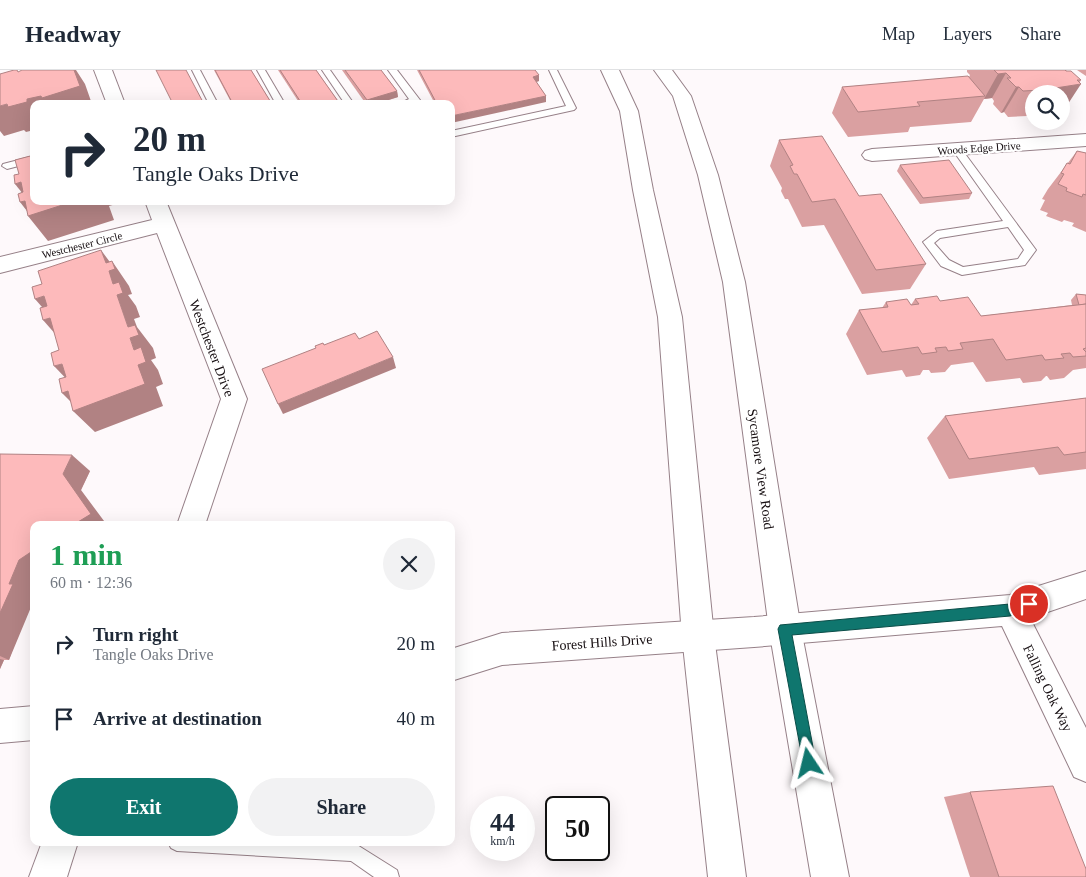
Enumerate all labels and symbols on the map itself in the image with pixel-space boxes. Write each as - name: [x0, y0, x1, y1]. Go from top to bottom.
- street label: Woods Edge Drive: [937, 139, 1021, 157]
- street label: Westchester Circle: [41, 229, 124, 261]
- street label: Westchester Drive: [186, 298, 237, 399]
- street label: Sycamore View Road: [745, 408, 776, 530]
- pin: [1008, 583, 1050, 625]
- street label: Forest Hills Drive: [551, 631, 653, 654]
- street label: Falling Oak Way: [1020, 642, 1075, 734]
- position arrow: [782, 736, 834, 788]
- speed limit sign: 50: [545, 796, 610, 861]

